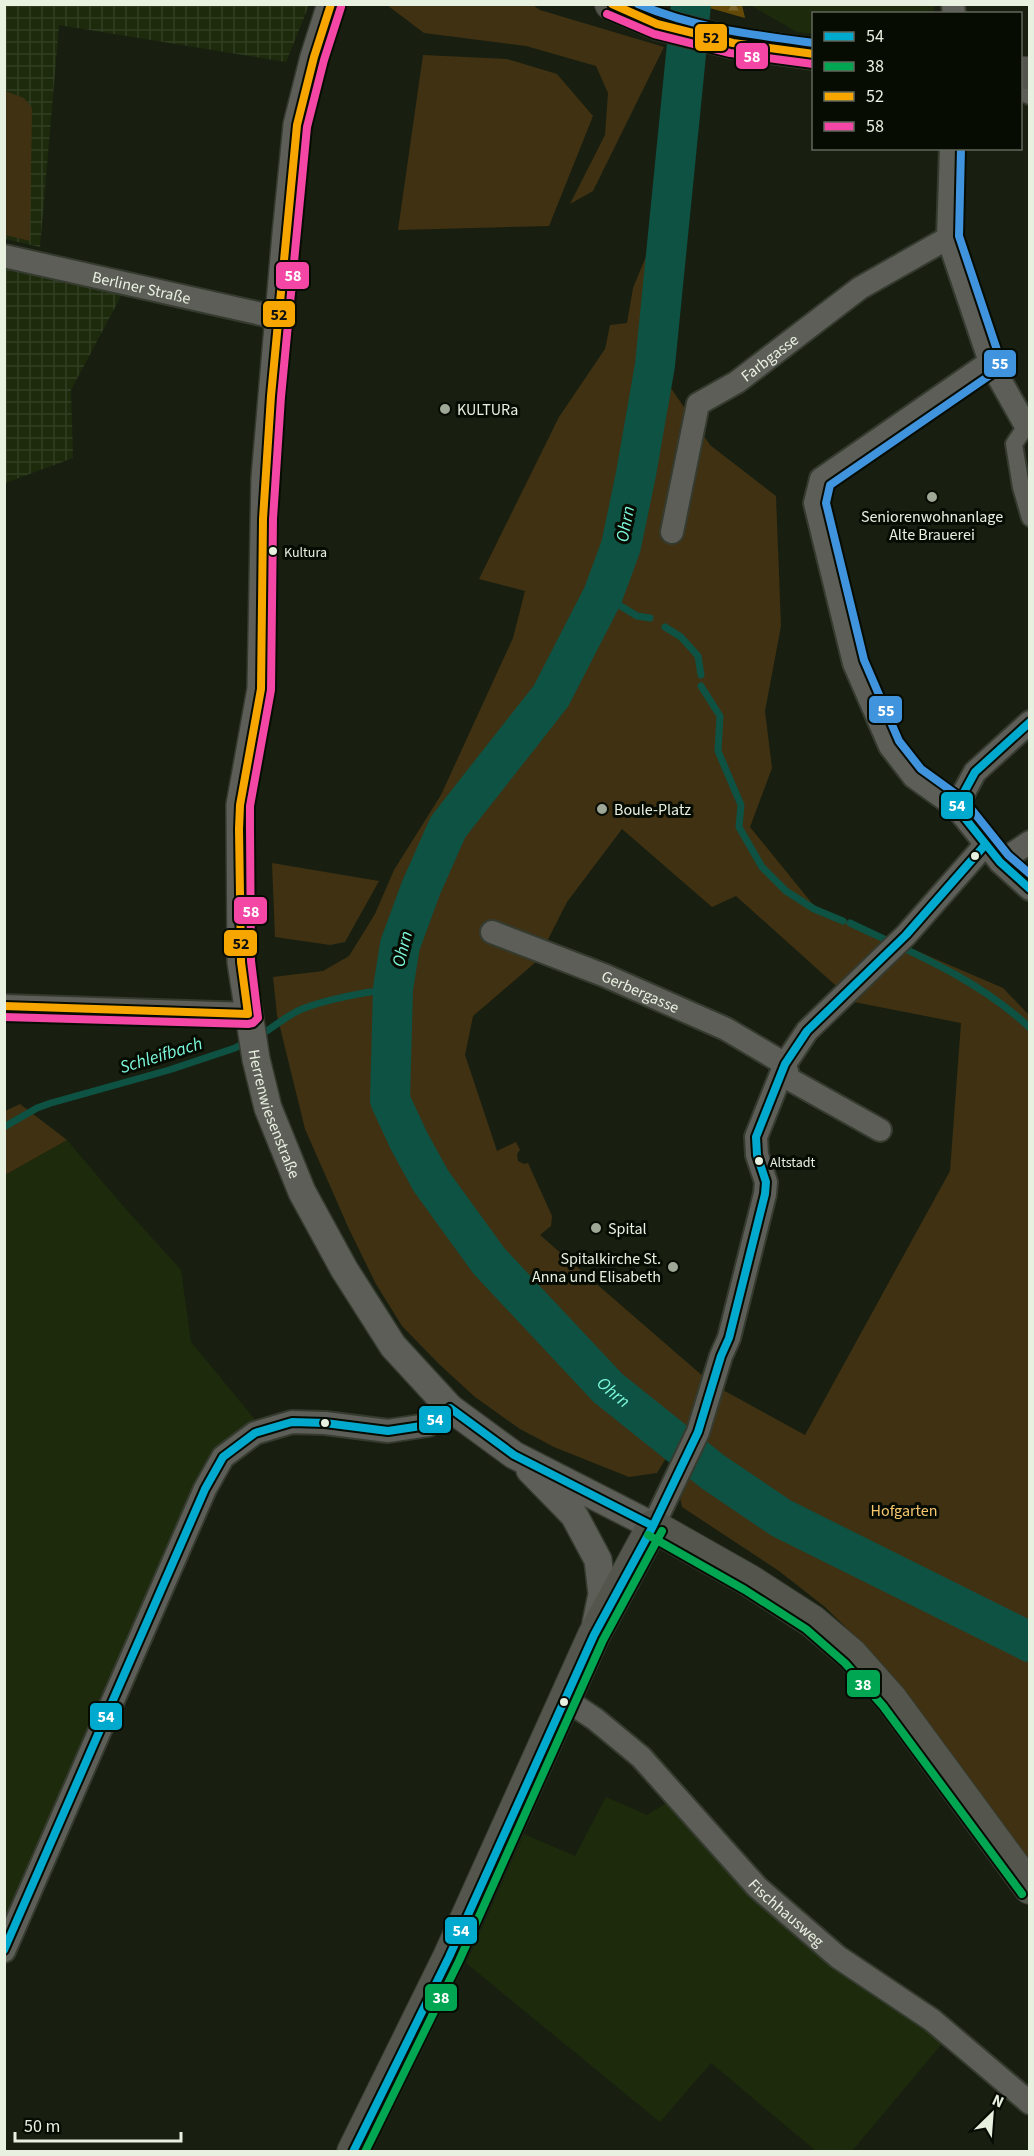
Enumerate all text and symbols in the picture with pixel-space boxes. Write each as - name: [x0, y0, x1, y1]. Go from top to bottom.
- legend: [812, 12, 1022, 150]
- line badge: 52: [694, 23, 728, 52]
- text: 54: [866, 24, 884, 49]
- text: 52: [703, 27, 719, 49]
- line badge: 58: [735, 42, 769, 70]
- text: 58: [744, 46, 760, 68]
- text: 38: [866, 54, 884, 79]
- text: 52: [866, 84, 884, 109]
- text: 58: [866, 114, 884, 139]
- line badge: 58: [275, 261, 310, 290]
- text: 58: [285, 265, 301, 287]
- street label: Berliner Straße: [90, 266, 193, 310]
- line badge: 52: [262, 300, 296, 328]
- text: 52: [271, 304, 287, 326]
- street label: Farbgasse: [737, 329, 803, 387]
- line badge: 55: [983, 349, 1017, 378]
- text: 55: [992, 353, 1008, 375]
- place label: KULTURa: [457, 399, 518, 421]
- marker: KULTURa: [438, 402, 452, 416]
- marker: Seniorenwohnanlage Alte Brauerei: [925, 490, 939, 504]
- water label: Ohrn: [610, 504, 641, 544]
- place label: Seniorenwohnanlage Alte Brauerei: [861, 506, 1003, 546]
- place label: Kultura: [284, 543, 327, 563]
- marker: Kultura: [267, 545, 279, 557]
- line badge: 55: [868, 695, 903, 724]
- text: 55: [878, 700, 894, 722]
- line badge: 54: [940, 791, 974, 820]
- text: 54: [949, 795, 966, 817]
- place label: Boule-Platz: [614, 799, 691, 821]
- marker: Boule-Platz: [595, 802, 609, 816]
- unlabelled marker: [969, 850, 981, 862]
- line badge: 58: [233, 896, 268, 925]
- text: 58: [243, 901, 259, 923]
- water label: Ohrn: [386, 928, 419, 970]
- line badge: 52: [223, 929, 258, 957]
- text: 52: [233, 933, 249, 955]
- street label: Gerbergasse: [598, 965, 683, 1019]
- water label: Schleifbach: [117, 1031, 206, 1080]
- street label: Herrenwiesenstraße: [243, 1048, 305, 1182]
- place label: Altstadt: [770, 1153, 816, 1173]
- marker: Altstadt: [753, 1155, 765, 1167]
- place label: Spital: [608, 1218, 647, 1240]
- marker: Spital: [589, 1221, 603, 1235]
- place label: Spitalkirche St. Anna und Elisabeth: [532, 1248, 661, 1288]
- marker: Spitalkirche St. Anna und Elisabeth: [666, 1260, 680, 1274]
- water label: Ohrn: [591, 1371, 635, 1414]
- line badge: 54: [418, 1405, 452, 1434]
- text: 54: [427, 1409, 444, 1431]
- unlabelled marker: [319, 1417, 331, 1429]
- park label: Hofgarten: [871, 1500, 937, 1522]
- line badge: 38: [846, 1669, 881, 1698]
- text: 38: [855, 1674, 871, 1696]
- unlabelled marker: [558, 1696, 570, 1708]
- line badge: 54: [89, 1702, 123, 1731]
- text: 54: [98, 1706, 115, 1728]
- street label: Fischhausweg: [743, 1874, 829, 1952]
- line badge: 54: [444, 1916, 478, 1945]
- text: 54: [453, 1920, 470, 1942]
- line badge: 38: [424, 1983, 458, 2012]
- text: 38: [433, 1987, 449, 2009]
- north arrow: [962, 2084, 1022, 2144]
- text: N: [988, 2089, 1007, 2114]
- scale bar: [15, 2105, 182, 2143]
- text: 50 m: [24, 2114, 60, 2139]

